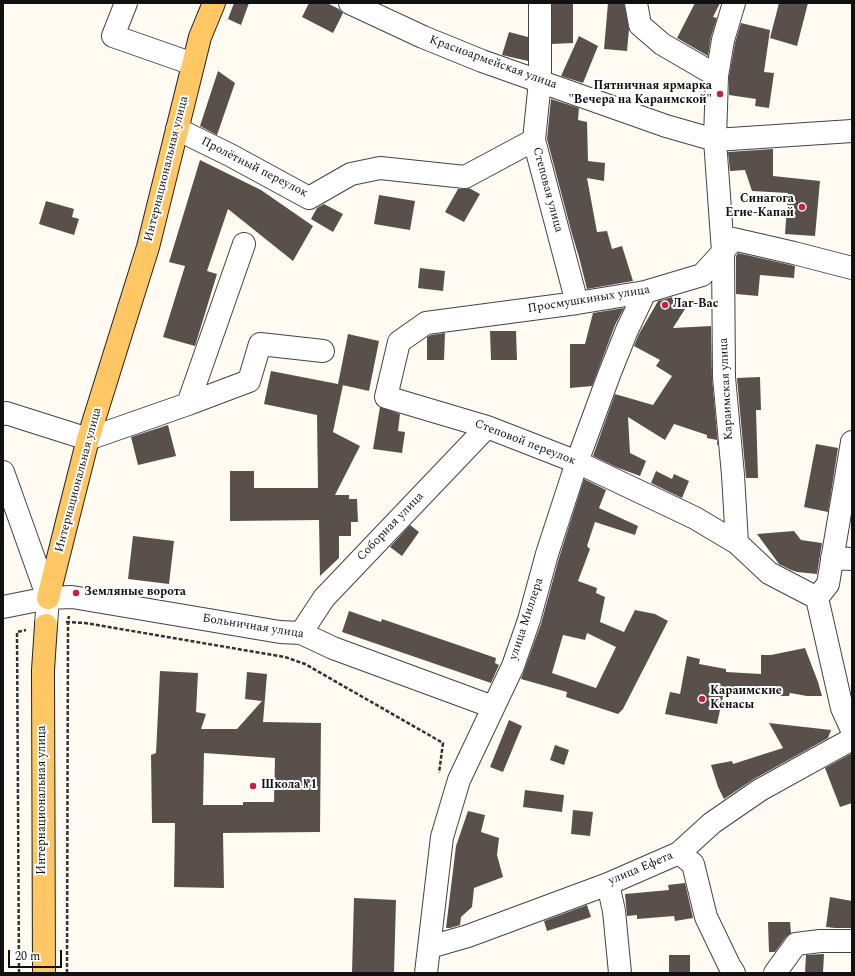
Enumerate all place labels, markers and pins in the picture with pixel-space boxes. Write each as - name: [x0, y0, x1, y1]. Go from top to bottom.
- place label: Пятничная ярмарка "Вечера на Караимской": [568, 80, 712, 108]
- marker: Пятничная ярмарка "Вечера на Караимской": [715, 89, 725, 99]
- place label: Синагога Егие-Капай: [725, 193, 794, 221]
- marker: Синагога Егие-Капай: [797, 202, 807, 212]
- place label: Лаг-Вас: [673, 298, 719, 312]
- marker: Лаг-Вас: [660, 300, 670, 310]
- place label: Земляные ворота: [84, 586, 186, 600]
- marker: Земляные ворота: [71, 588, 81, 598]
- place label: Караимские Кенасы: [710, 685, 782, 713]
- marker: Караимские Кенасы: [697, 694, 707, 704]
- place label: Школа №1: [261, 779, 317, 793]
- marker: Школа №1: [248, 781, 258, 791]

